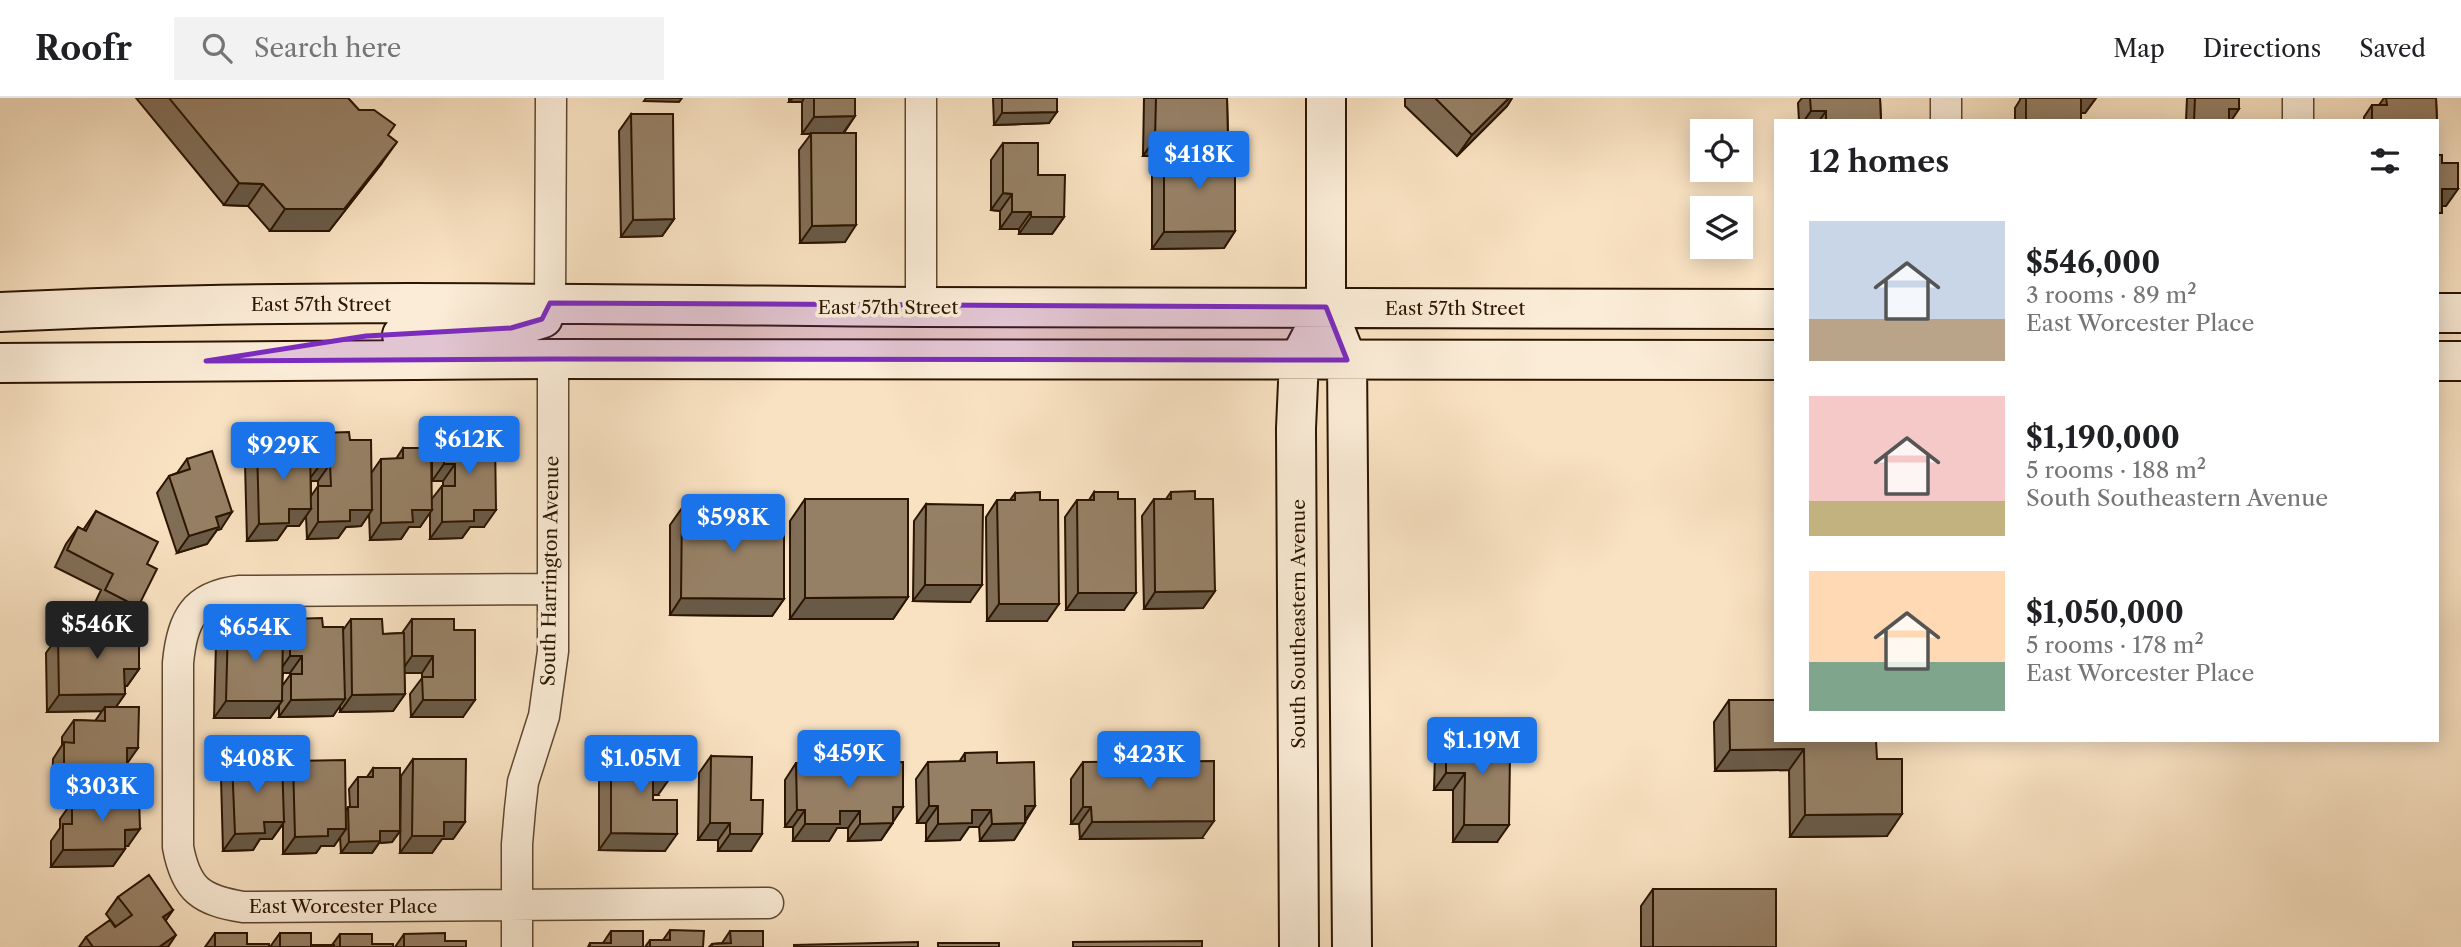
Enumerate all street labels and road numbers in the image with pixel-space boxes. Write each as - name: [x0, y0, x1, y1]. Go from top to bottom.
- street label: East 57th Street: [251, 293, 391, 316]
- street label: East 57th Street: [818, 296, 958, 319]
- street label: East 57th Street: [1385, 297, 1525, 320]
- street label: South Harrington Avenue: [536, 456, 564, 686]
- street label: South Southeastern Avenue: [1287, 499, 1310, 749]
- street label: East Worcester Place: [249, 895, 437, 918]

